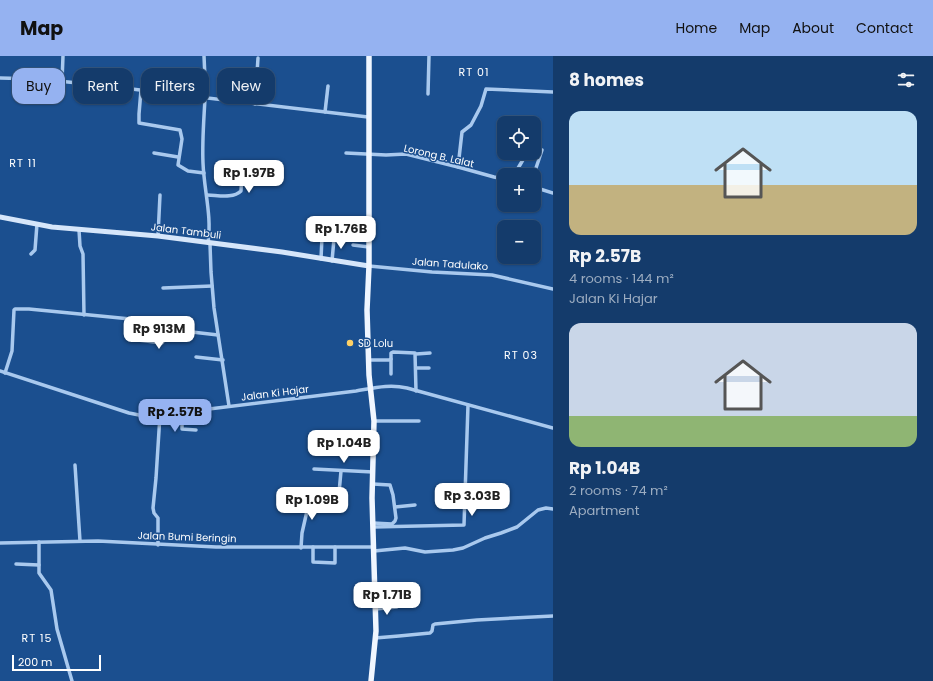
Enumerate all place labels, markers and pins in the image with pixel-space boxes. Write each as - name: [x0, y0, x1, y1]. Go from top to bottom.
- pin: Rp 1.97B: [208, 160, 290, 194]
- pin: Rp 1.76B: [300, 216, 382, 250]
- pin: Rp 913M: [122, 316, 196, 350]
- place label: SD Lolu: [358, 336, 393, 351]
- marker: SD Lolu: [345, 338, 355, 348]
- pin: Rp 2.57B: [134, 399, 216, 433]
- pin: Rp 1.04B: [303, 430, 385, 464]
- pin: Rp 3.03B: [431, 483, 513, 517]
- pin: Rp 1.09B: [271, 487, 353, 521]
- pin: Rp 1.71B: [346, 582, 428, 616]

